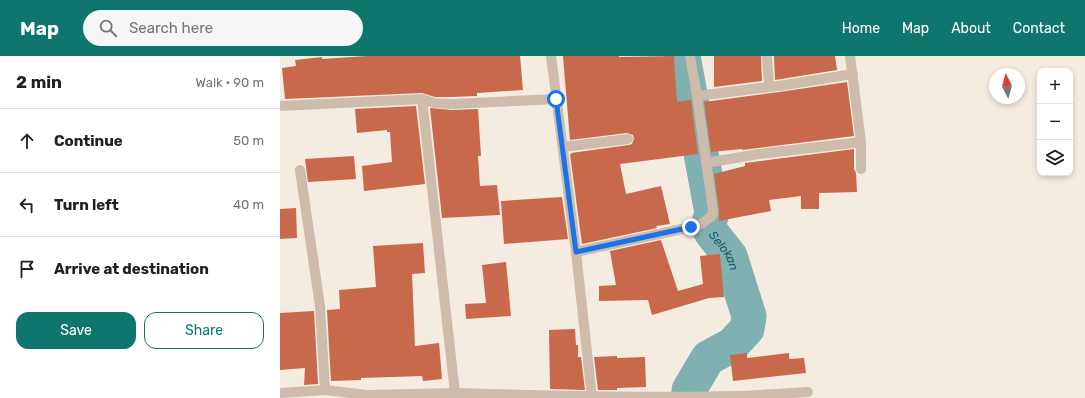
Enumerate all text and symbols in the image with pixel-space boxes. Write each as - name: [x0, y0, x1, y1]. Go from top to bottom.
- search box: [83, 10, 363, 46]
- text: Map: [20, 17, 59, 40]
- icon: search: [97, 17, 119, 39]
- text: Search here: [129, 19, 213, 37]
- text: Home: [842, 20, 880, 37]
- text: Map: [902, 20, 929, 37]
- text: About: [951, 20, 991, 37]
- text: Contact: [1013, 20, 1065, 37]
- north arrow: [989, 68, 1025, 104]
- map controls: [1037, 68, 1073, 176]
- button: +: [1037, 68, 1073, 104]
- text: 2 min: [16, 72, 62, 92]
- text: Walk · 90 m: [196, 75, 264, 90]
- route start: [547, 90, 565, 108]
- button: −: [1037, 104, 1073, 140]
- icon: ahead: [16, 130, 38, 152]
- text: Continue: [54, 132, 123, 150]
- text: 50 m: [233, 133, 264, 148]
- button: layers: [1037, 140, 1073, 176]
- icon: left: [16, 194, 38, 216]
- text: Turn left: [54, 196, 119, 214]
- text: 40 m: [233, 197, 264, 212]
- route end: [682, 218, 700, 236]
- water label: Selokan: [706, 228, 741, 272]
- icon: arrive: [16, 258, 38, 280]
- text: Arrive at destination: [54, 260, 209, 278]
- button: Save: [16, 312, 136, 349]
- button: Share: [144, 312, 264, 349]

